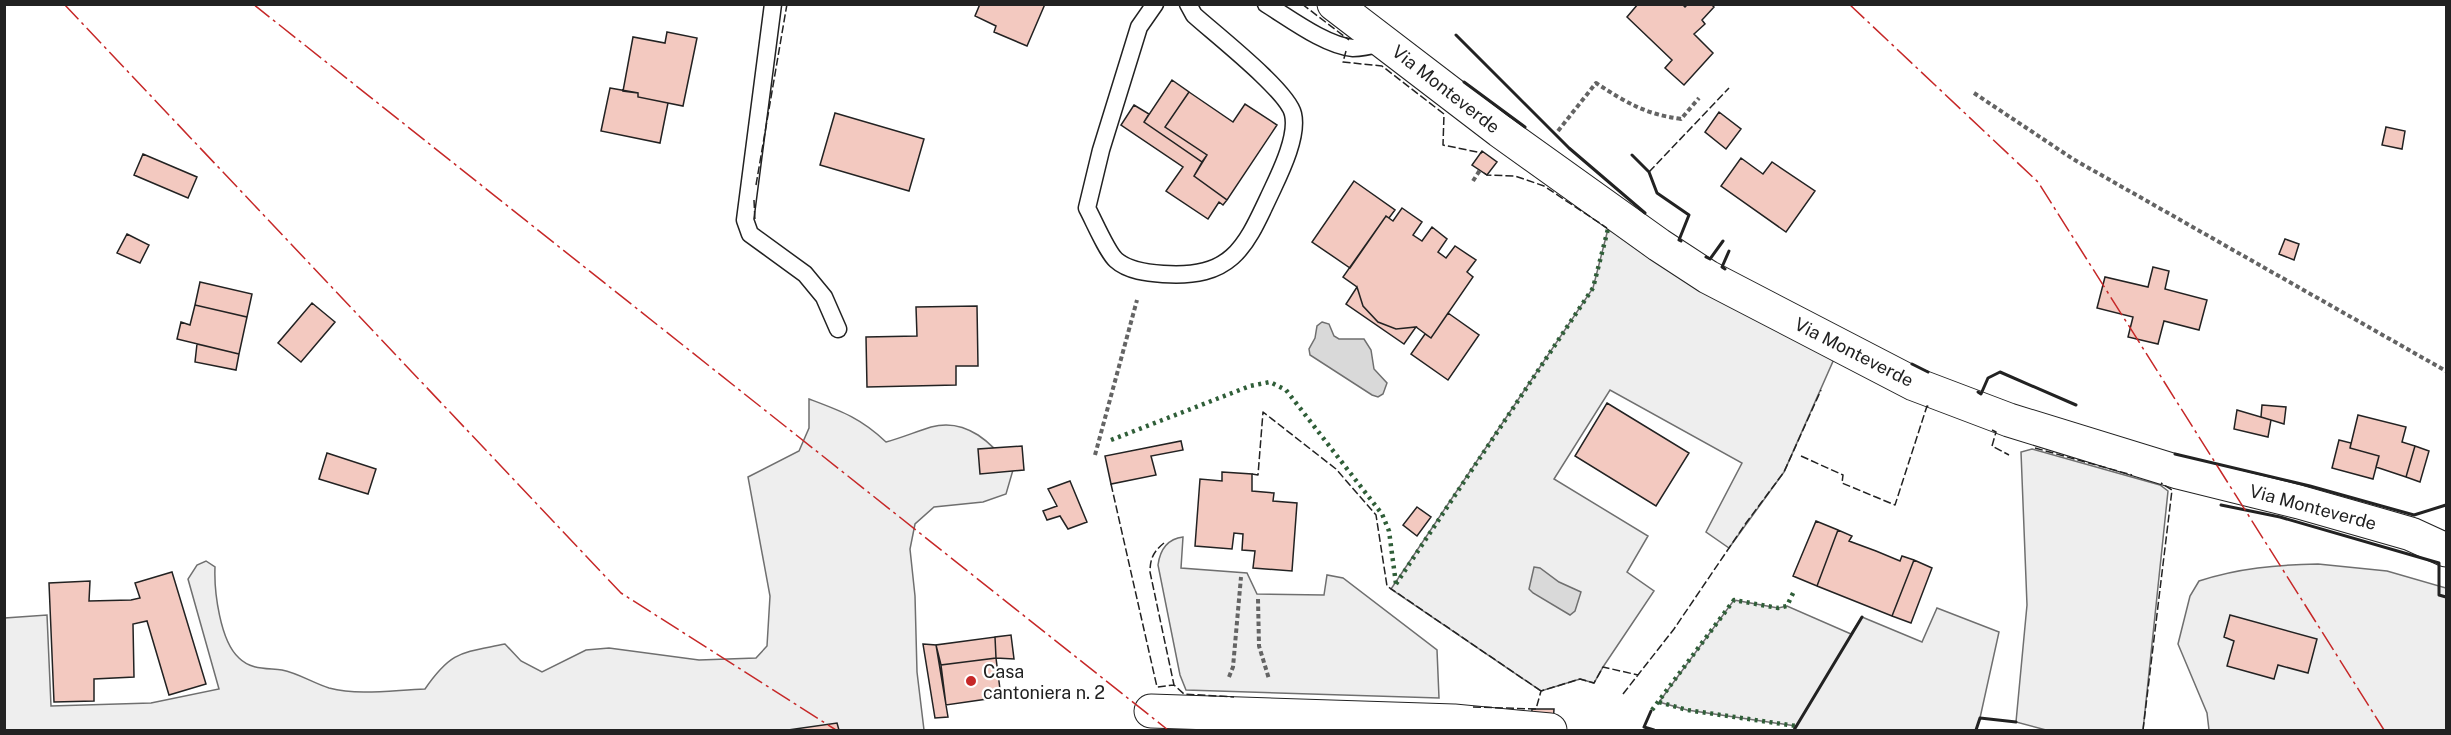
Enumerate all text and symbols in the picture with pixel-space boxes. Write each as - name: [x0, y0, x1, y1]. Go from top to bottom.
- street label: Via Monteverde: [1388, 41, 1504, 137]
- street label: Via Monteverde: [1791, 313, 1917, 391]
- street label: Via Monteverde: [2247, 480, 2379, 534]
- place label: Casa cantoniera n. 2: [983, 661, 1105, 703]
- marker: Casa cantoniera n. 2: [964, 674, 978, 688]

